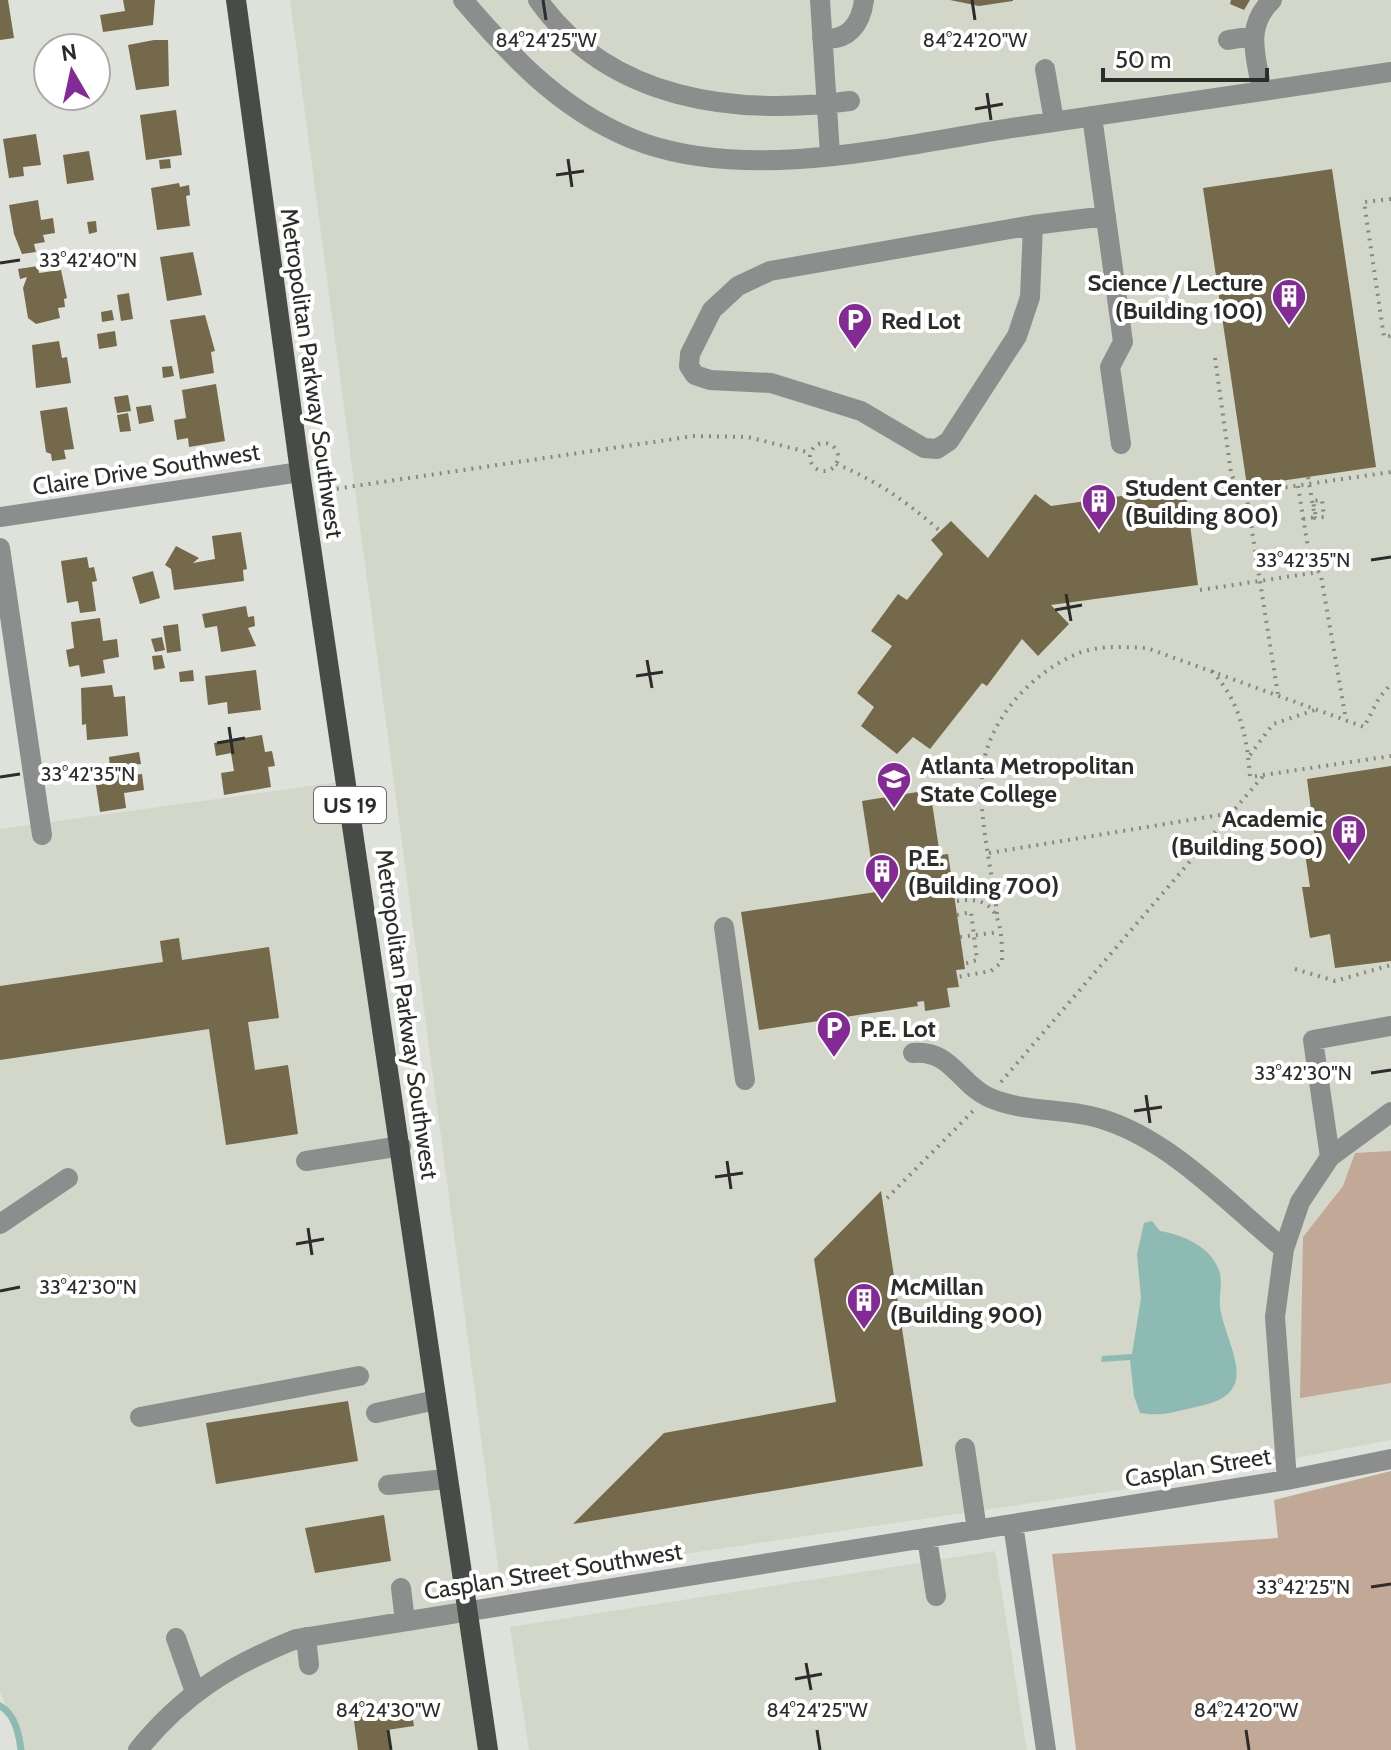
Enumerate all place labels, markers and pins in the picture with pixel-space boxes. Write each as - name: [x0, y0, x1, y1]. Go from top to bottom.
- place label: Science / Lecture (Building 100): [1087, 268, 1263, 325]
- building icon: Science / Lecture (Building 100): [1270, 277, 1308, 327]
- parking icon: Red Lot: [836, 301, 874, 351]
- place label: Red Lot: [881, 306, 961, 335]
- place label: Student Center (Building 800): [1125, 473, 1281, 530]
- building icon: Student Center (Building 800): [1080, 482, 1118, 532]
- place label: Atlanta Metropolitan State College: [920, 751, 1134, 808]
- school or university icon: Atlanta Metropolitan State College: [875, 760, 913, 810]
- place label: Academic (Building 500): [1171, 804, 1323, 861]
- building icon: Academic (Building 500): [1330, 813, 1368, 863]
- place label: P.E. (Building 700): [908, 843, 1059, 900]
- building icon: P.E. (Building 700): [863, 852, 901, 902]
- parking icon: P.E. Lot: [815, 1009, 853, 1059]
- place label: P.E. Lot: [860, 1014, 936, 1043]
- place label: McMillan (Building 900): [890, 1272, 1043, 1329]
- building icon: McMillan (Building 900): [845, 1281, 883, 1331]

